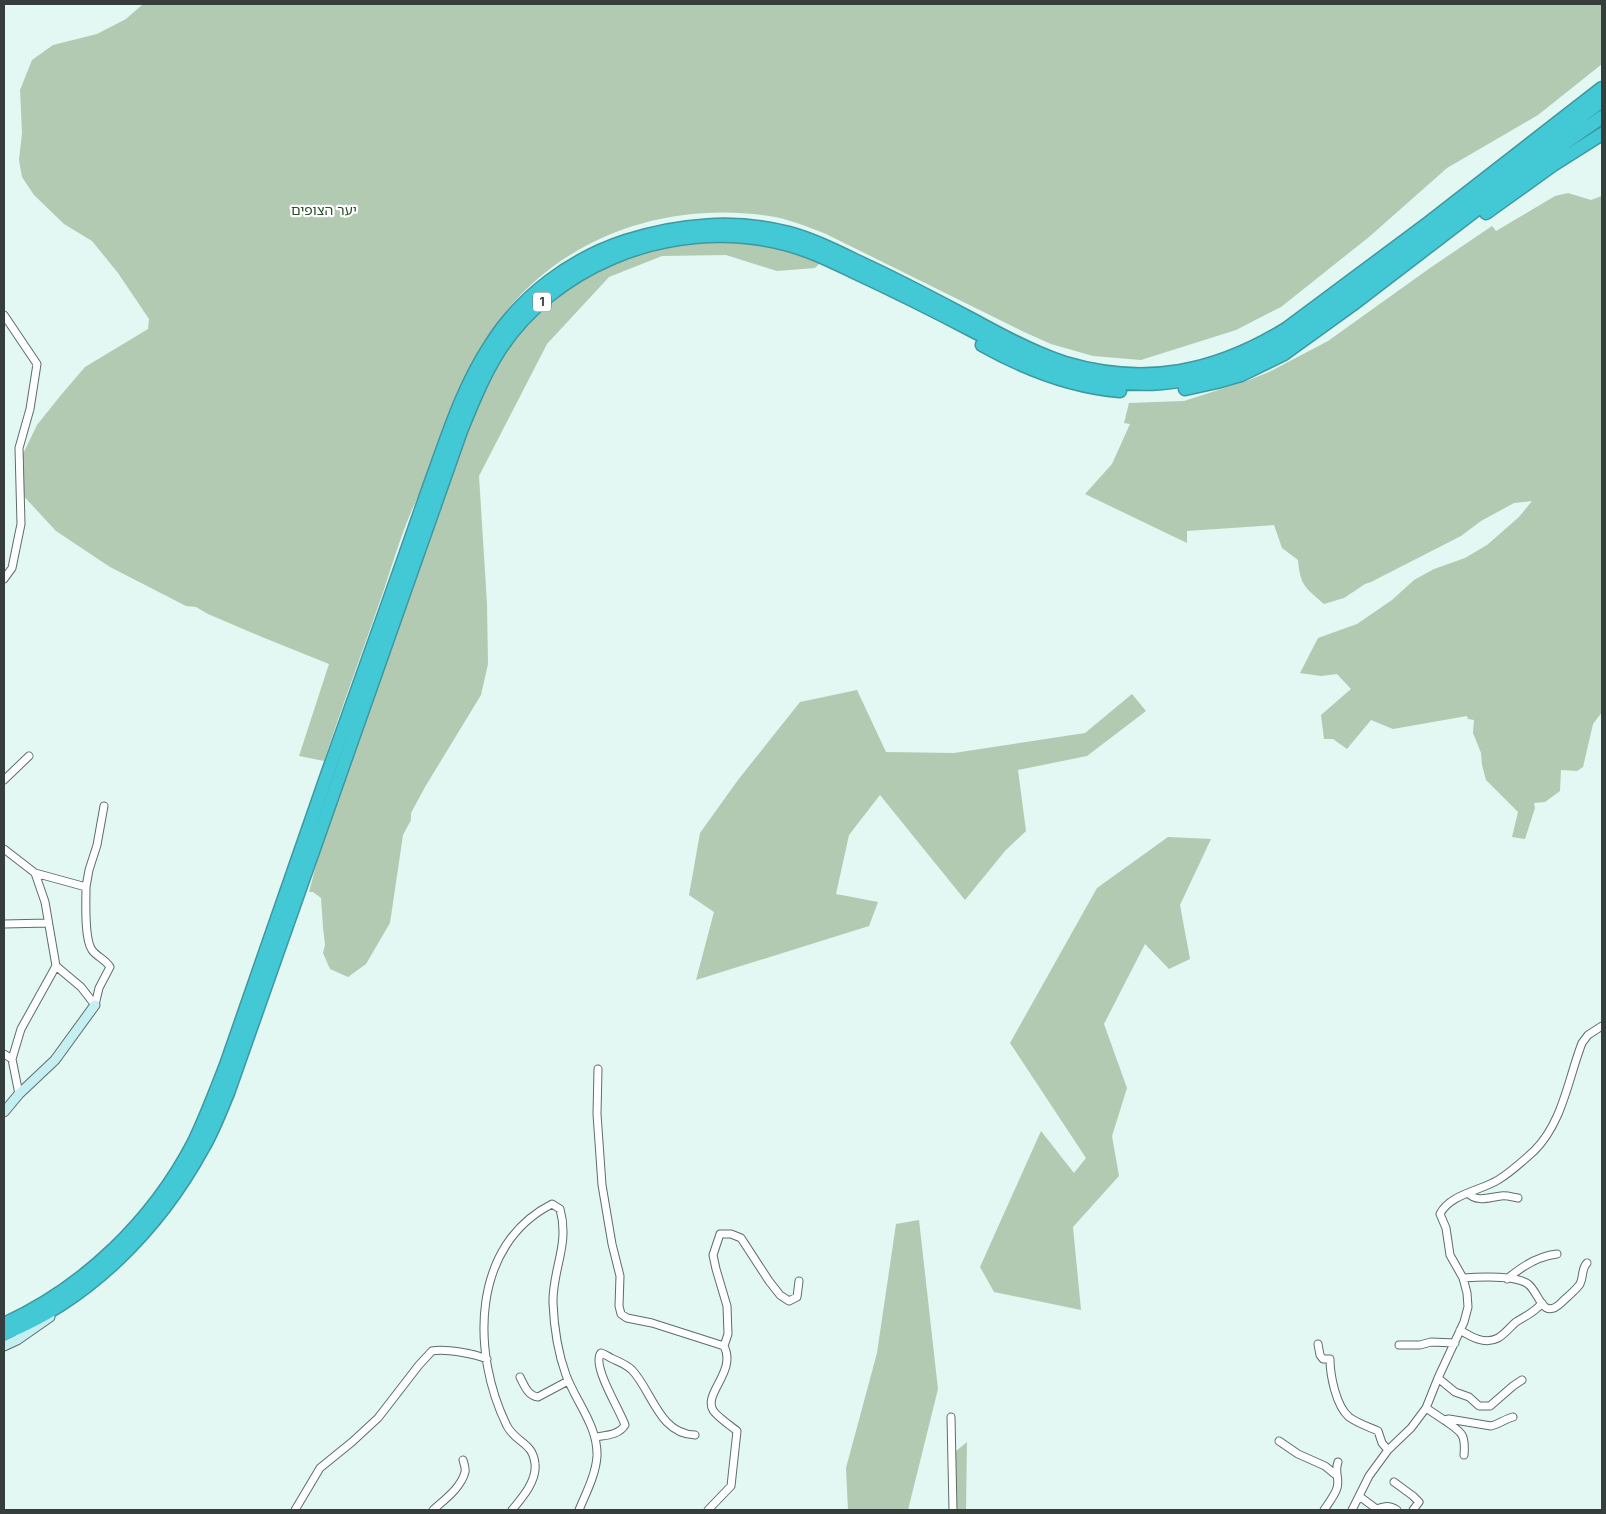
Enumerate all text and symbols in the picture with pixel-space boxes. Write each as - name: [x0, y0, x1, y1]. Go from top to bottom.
- park label: יער הצופים: [291, 201, 357, 218]
- road number: 1: [533, 292, 551, 312]

